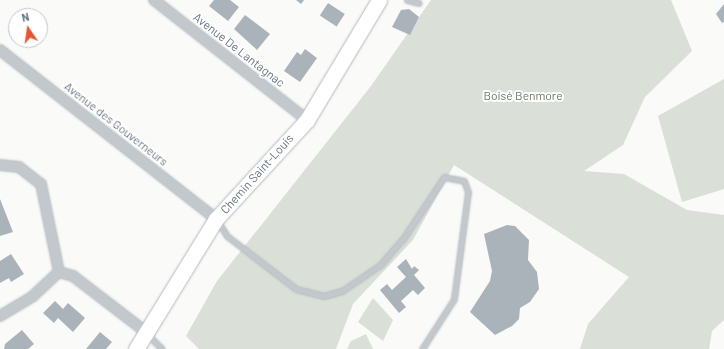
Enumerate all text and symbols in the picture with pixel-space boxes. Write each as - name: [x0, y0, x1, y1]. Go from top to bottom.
- north arrow: [8, 8, 48, 48]
- text: N: [20, 10, 30, 24]
- street label: Avenue De Lantagnac: [190, 10, 288, 90]
- street label: Avenue des Gouverneurs: [61, 79, 171, 169]
- park label: Boisé Benmore: [483, 89, 563, 103]
- street label: Chemin Saint-Louis: [217, 131, 297, 217]

